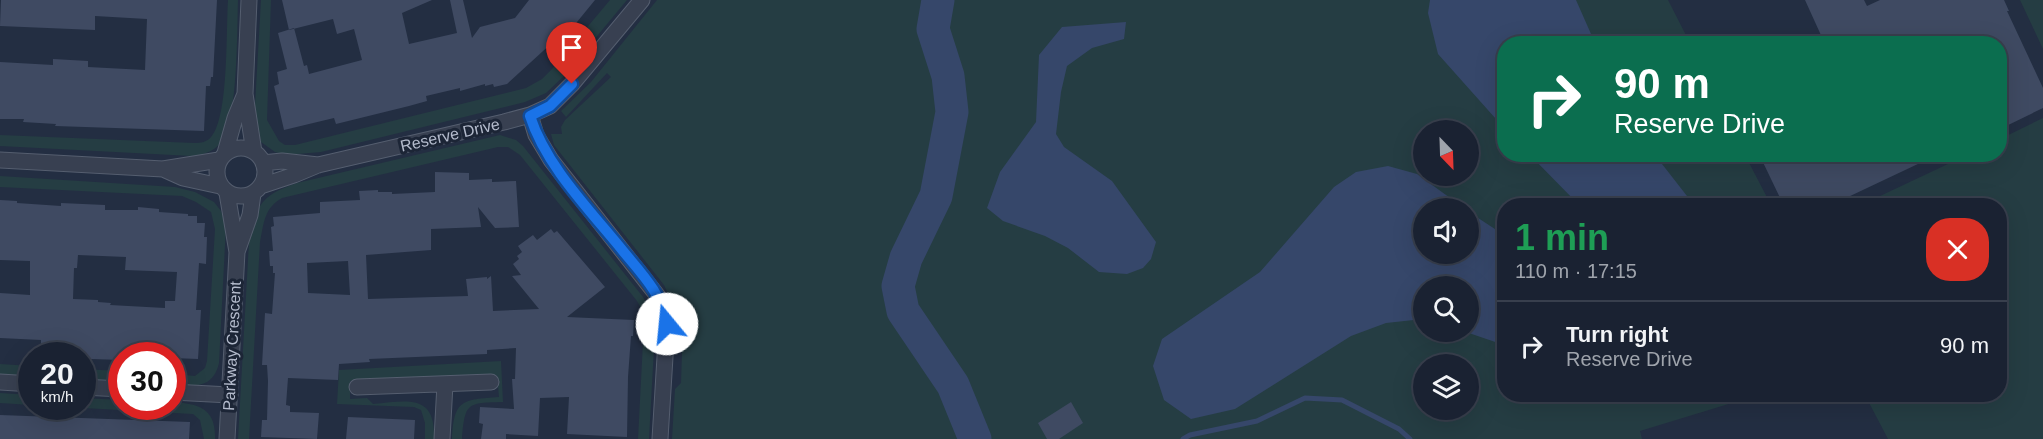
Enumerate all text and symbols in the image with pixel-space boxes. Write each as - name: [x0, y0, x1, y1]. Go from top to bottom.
- pin: [546, 22, 597, 84]
- icon: arrive: [555, 31, 588, 64]
- icon: right: [1515, 60, 1593, 138]
- text: 90 m: [1614, 60, 1710, 107]
- text: Reserve Drive: [1614, 109, 1785, 139]
- street label: Reserve Drive: [399, 115, 501, 155]
- north arrow: [1413, 120, 1479, 186]
- map controls: [1413, 120, 1479, 420]
- button: sound: [1413, 198, 1479, 264]
- text: 1 min: [1515, 217, 1609, 258]
- button: close: [1926, 218, 1989, 281]
- text: 110 m · 17:15: [1515, 260, 1637, 282]
- button: search: [1413, 276, 1479, 342]
- street label: Parkway Crescent: [220, 280, 244, 411]
- position arrow: [635, 292, 699, 356]
- text: Turn right: [1566, 322, 1668, 347]
- icon: right: [1515, 330, 1548, 363]
- text: 90 m: [1940, 333, 1989, 358]
- speed limit sign: 30: [108, 342, 186, 420]
- text: Reserve Drive: [1566, 348, 1693, 370]
- button: layers: [1413, 354, 1479, 420]
- text: 20: [40, 357, 74, 390]
- text: km/h: [41, 388, 73, 405]

